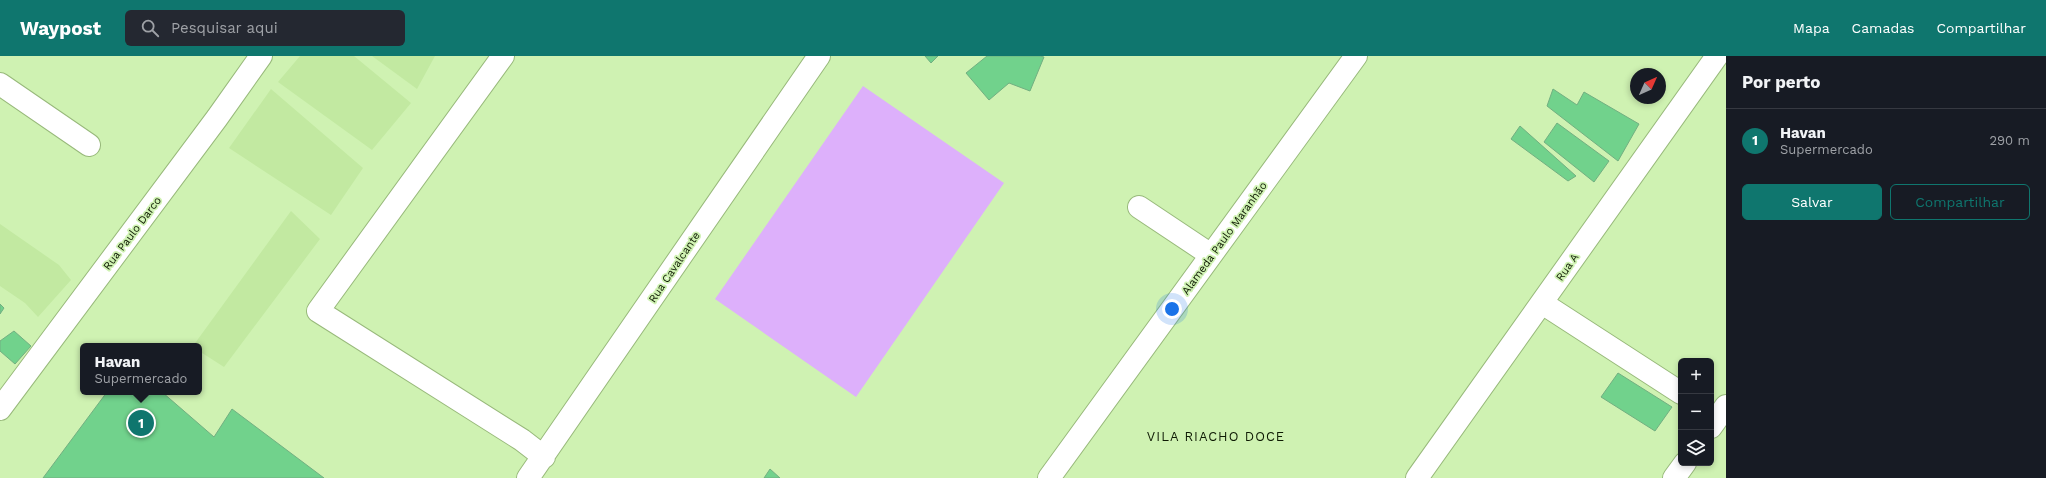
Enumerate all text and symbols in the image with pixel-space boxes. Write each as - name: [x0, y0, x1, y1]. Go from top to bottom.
- search box: [125, 10, 405, 46]
- text: Waypost: [20, 17, 101, 40]
- icon: search: [139, 17, 161, 39]
- text: Pesquisar aqui: [171, 19, 278, 37]
- text: Mapa: [1793, 20, 1830, 36]
- text: Camadas: [1852, 20, 1914, 36]
- text: Compartilhar: [1936, 20, 2026, 36]
- north arrow: [1630, 68, 1666, 104]
- text: Por perto: [1742, 72, 1820, 92]
- text: Havan: [1780, 124, 1826, 142]
- text: 1: [1752, 133, 1758, 148]
- text: 290 m: [1989, 133, 2030, 148]
- text: Supermercado: [1780, 142, 1873, 157]
- street label: Alameda Paulo Maranhão: [1179, 179, 1270, 297]
- button: Salvar: [1742, 184, 1882, 220]
- button: Compartilhar: [1890, 184, 2030, 220]
- street label: Rua Paulo Darco: [101, 194, 164, 273]
- street label: Rua Cavalcante: [646, 229, 703, 305]
- street label: Rua A: [1553, 251, 1581, 284]
- your location: [1162, 299, 1182, 319]
- popup: [80, 343, 202, 395]
- text: Havan: [95, 353, 140, 371]
- map controls: [1678, 358, 1714, 466]
- button: +: [1678, 358, 1714, 394]
- text: Supermercado: [95, 371, 187, 386]
- button: −: [1678, 394, 1714, 430]
- pin: 1: [128, 408, 154, 438]
- district label: VILA RIACHO DOCE: [1147, 429, 1285, 444]
- button: layers: [1678, 430, 1714, 466]

